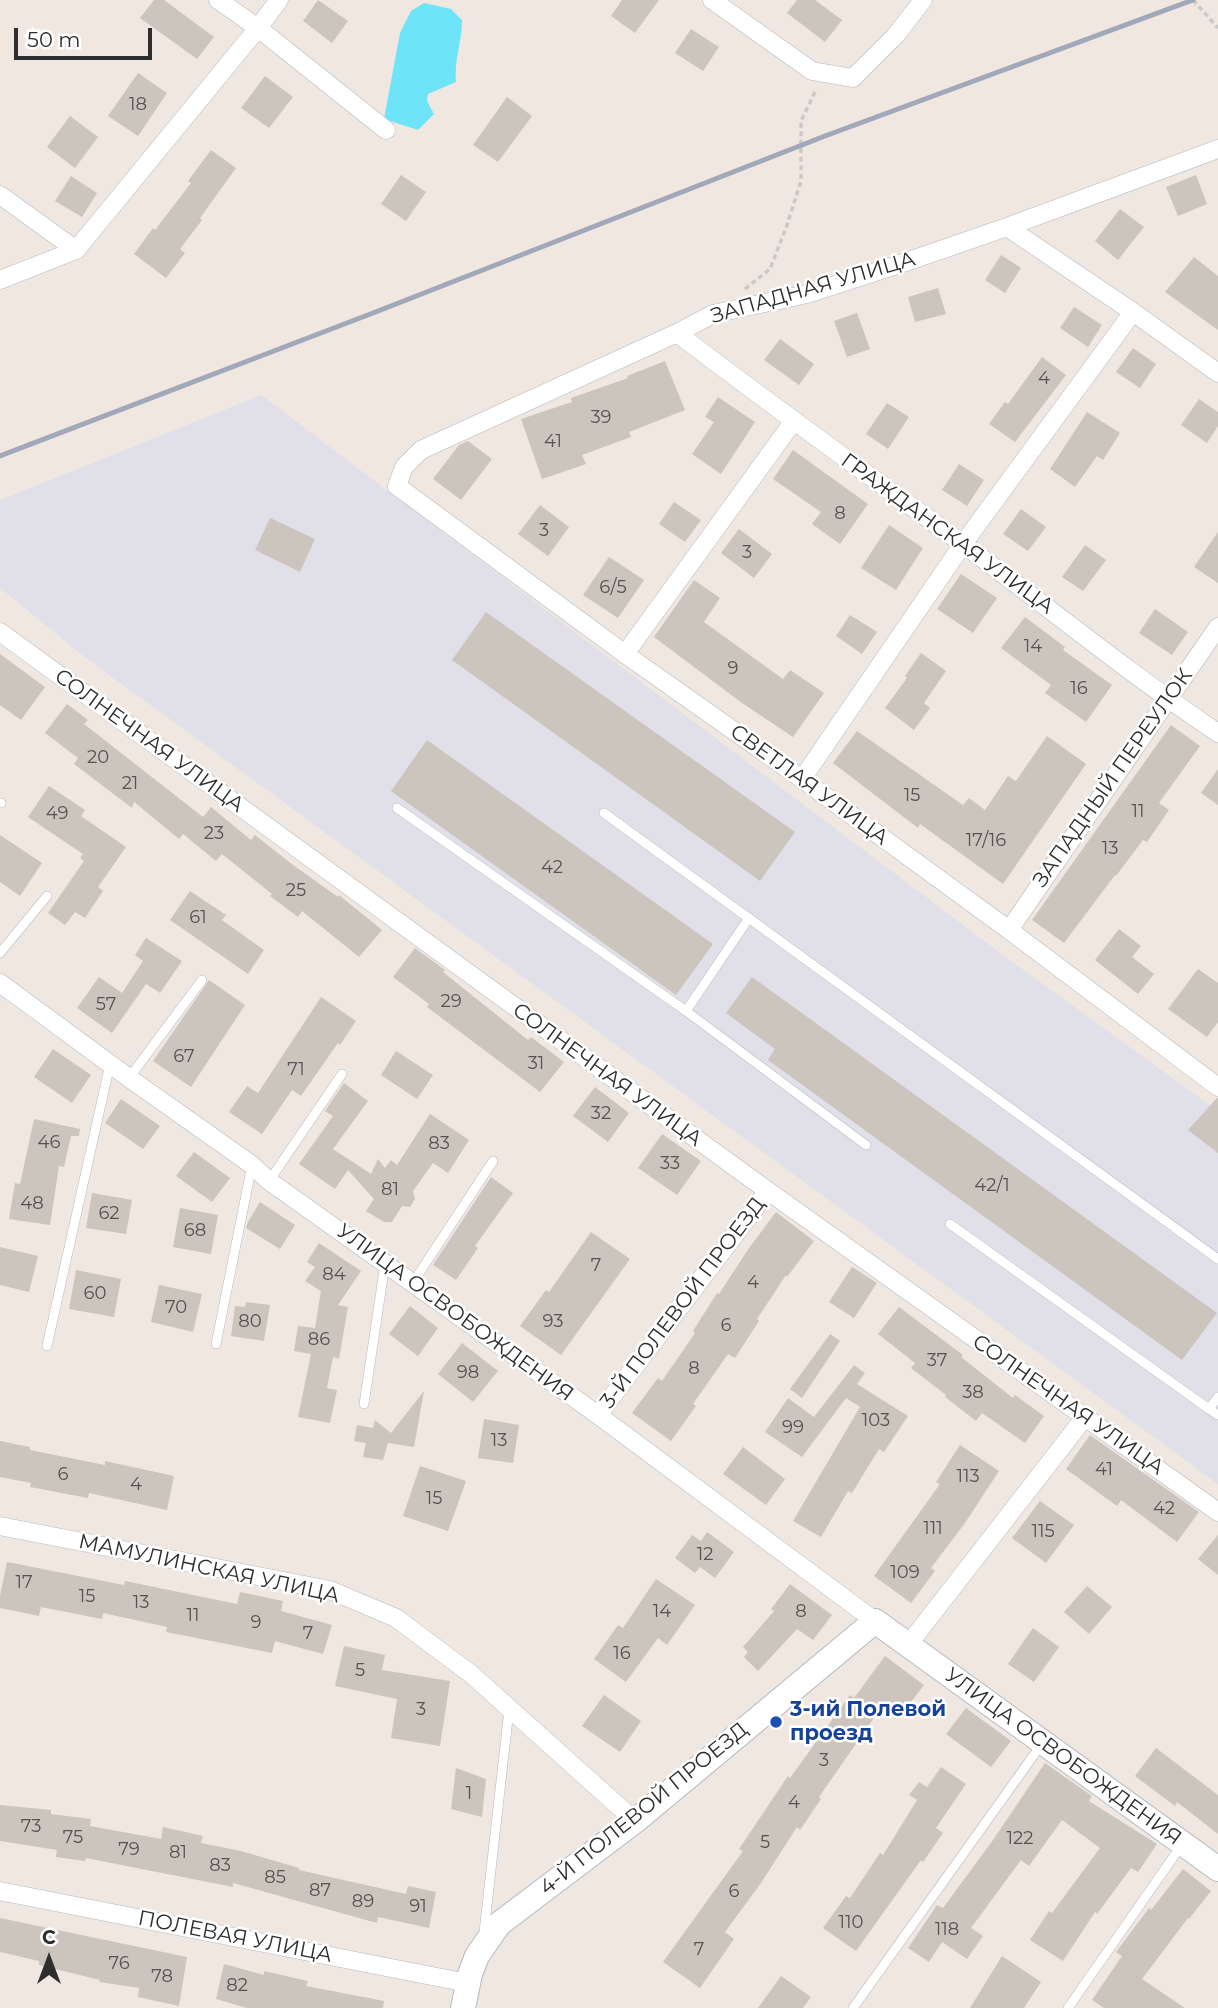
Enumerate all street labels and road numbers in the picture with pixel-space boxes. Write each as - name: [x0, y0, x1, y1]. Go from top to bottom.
- street label: ЗАПАДНАЯ УЛИЦА: [708, 247, 918, 329]
- street label: ГРАЖДАНСКАЯ УЛИЦА: [836, 448, 1058, 620]
- street label: СОЛНЕЧНАЯ УЛИЦА: [49, 664, 249, 818]
- street label: ЗАПАДНЫЙ ПЕРЕУЛОК: [1028, 664, 1198, 892]
- street label: СВЕТЛАЯ УЛИЦА: [725, 719, 893, 851]
- street label: СОЛНЕЧНАЯ УЛИЦА: [507, 998, 707, 1152]
- street label: 3-Й ПОЛЕВОЙ ПРОЕЗД: [595, 1192, 771, 1414]
- street label: УЛИЦА ОСВОБОЖДЕНИЯ: [332, 1219, 578, 1407]
- street label: СОЛНЕЧНАЯ УЛИЦА: [967, 1329, 1169, 1481]
- street label: МАМУЛИНСКАЯ УЛИЦА: [76, 1529, 342, 1609]
- street label: УЛИЦА ОСВОБОЖДЕНИЯ: [940, 1663, 1186, 1851]
- street label: 4-Й ПОЛЕВОЙ ПРОЕЗД: [535, 1717, 753, 1901]
- street label: ПОЛЕВАЯ УЛИЦА: [136, 1906, 334, 1968]

